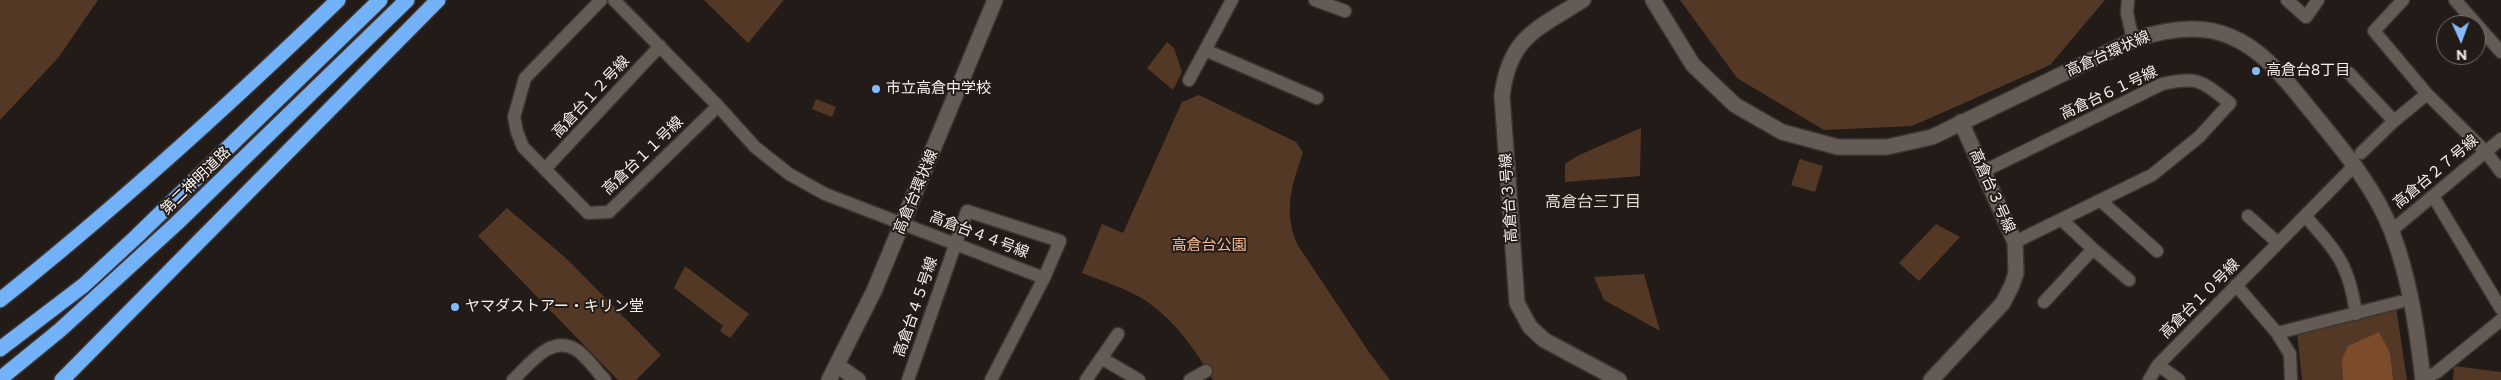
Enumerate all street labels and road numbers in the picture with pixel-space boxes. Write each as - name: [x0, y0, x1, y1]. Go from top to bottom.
- street label: 高倉台環状線: [2063, 27, 2153, 81]
- street label: 高倉台１２号線: [549, 52, 633, 142]
- street label: 高倉台６１号線: [2058, 63, 2160, 123]
- street label: 高倉台１１号線: [599, 113, 687, 199]
- street label: 高倉台２７号線: [2390, 131, 2482, 213]
- street label: 第二神明道路: [157, 143, 235, 219]
- street label: 高倉台３号線: [1965, 146, 2019, 236]
- street label: 高倉台環状線: [890, 147, 942, 237]
- street label: 高倉台３号線: [1497, 152, 1521, 244]
- street label: 高倉台４４号線: [927, 208, 1031, 262]
- street label: 高倉台４５号線: [890, 254, 942, 360]
- street label: 高倉台１０号線: [2157, 256, 2243, 342]

